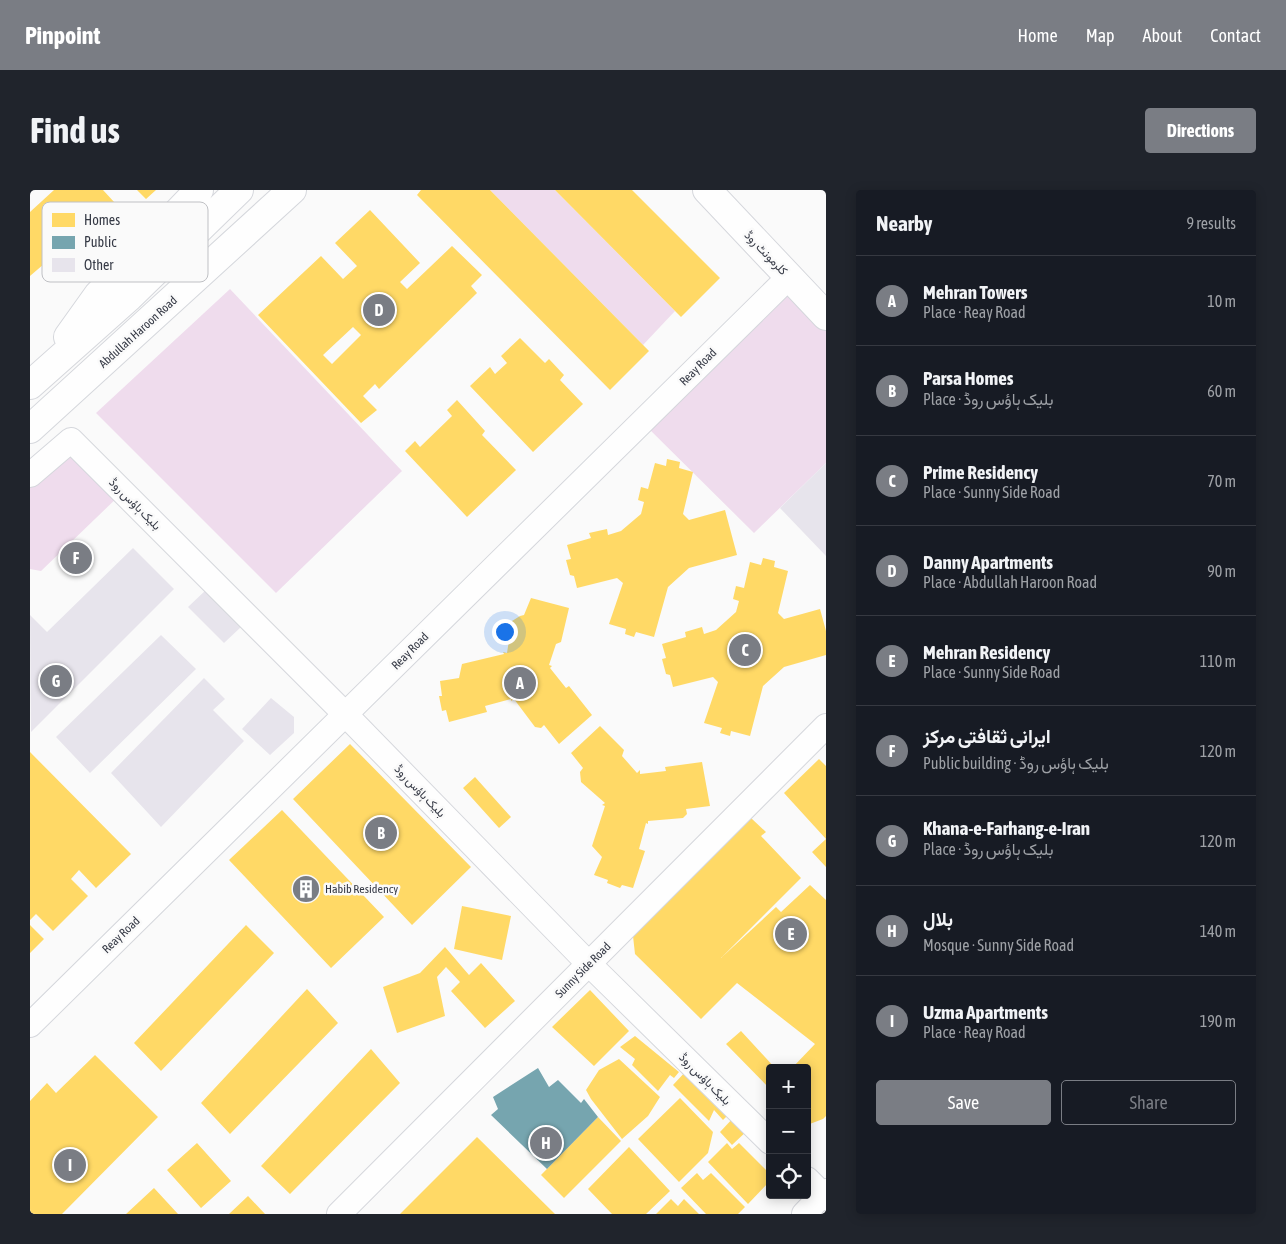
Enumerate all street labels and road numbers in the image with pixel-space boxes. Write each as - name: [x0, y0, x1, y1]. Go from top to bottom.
- street label: کلرمونٹ روڈ: [741, 228, 790, 279]
- street label: Abdullah Haroon Road: [96, 293, 180, 371]
- street label: Reay Road: [677, 346, 719, 388]
- street label: بلیک ہاؤس روڈ: [106, 475, 164, 533]
- street label: Reay Road: [389, 630, 431, 672]
- street label: بلیک ہاؤس روڈ: [391, 762, 448, 821]
- street label: Reay Road: [99, 914, 143, 956]
- street label: Sunny Side Road: [552, 939, 614, 1001]
- street label: بلیک ہاؤس روڈ: [676, 1050, 734, 1108]

